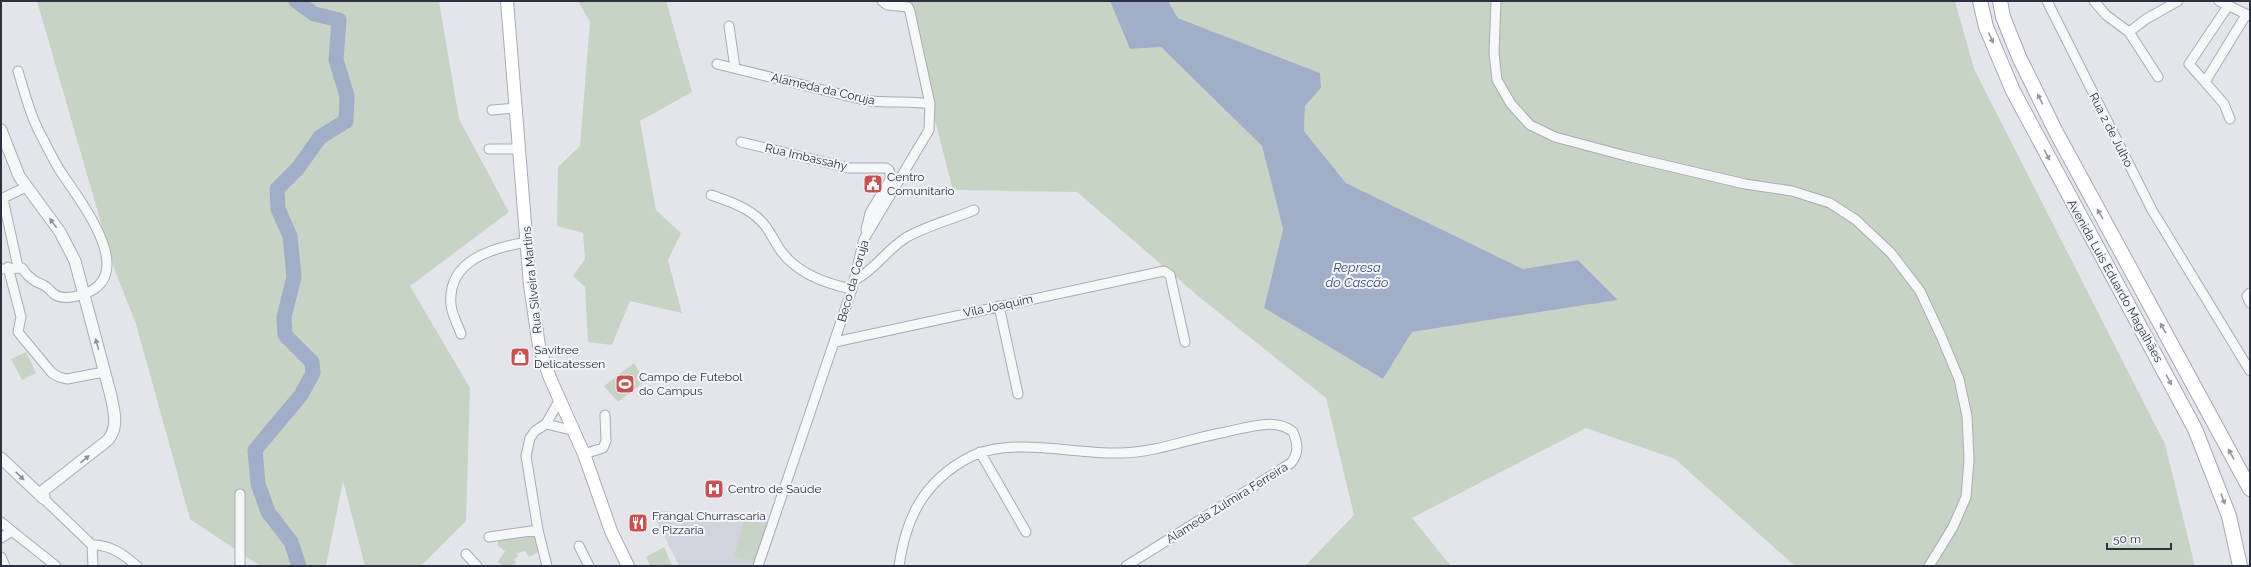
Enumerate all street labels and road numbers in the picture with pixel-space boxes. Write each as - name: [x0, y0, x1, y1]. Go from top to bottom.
- street label: Alameda da Coruja: [770, 70, 876, 108]
- street label: Rua 2 de Julho: [2086, 91, 2136, 169]
- street label: Rua Imbassahy: [764, 141, 849, 173]
- street label: Avenida Luís Eduardo Magalhães: [2064, 197, 2166, 365]
- street label: Rua Silveira Martins: [519, 226, 545, 334]
- street label: Beco da Coruja: [835, 238, 871, 324]
- street label: Vila Joaquim: [962, 292, 1034, 320]
- street label: Alameda Zulmira Ferreira: [1164, 460, 1290, 546]

